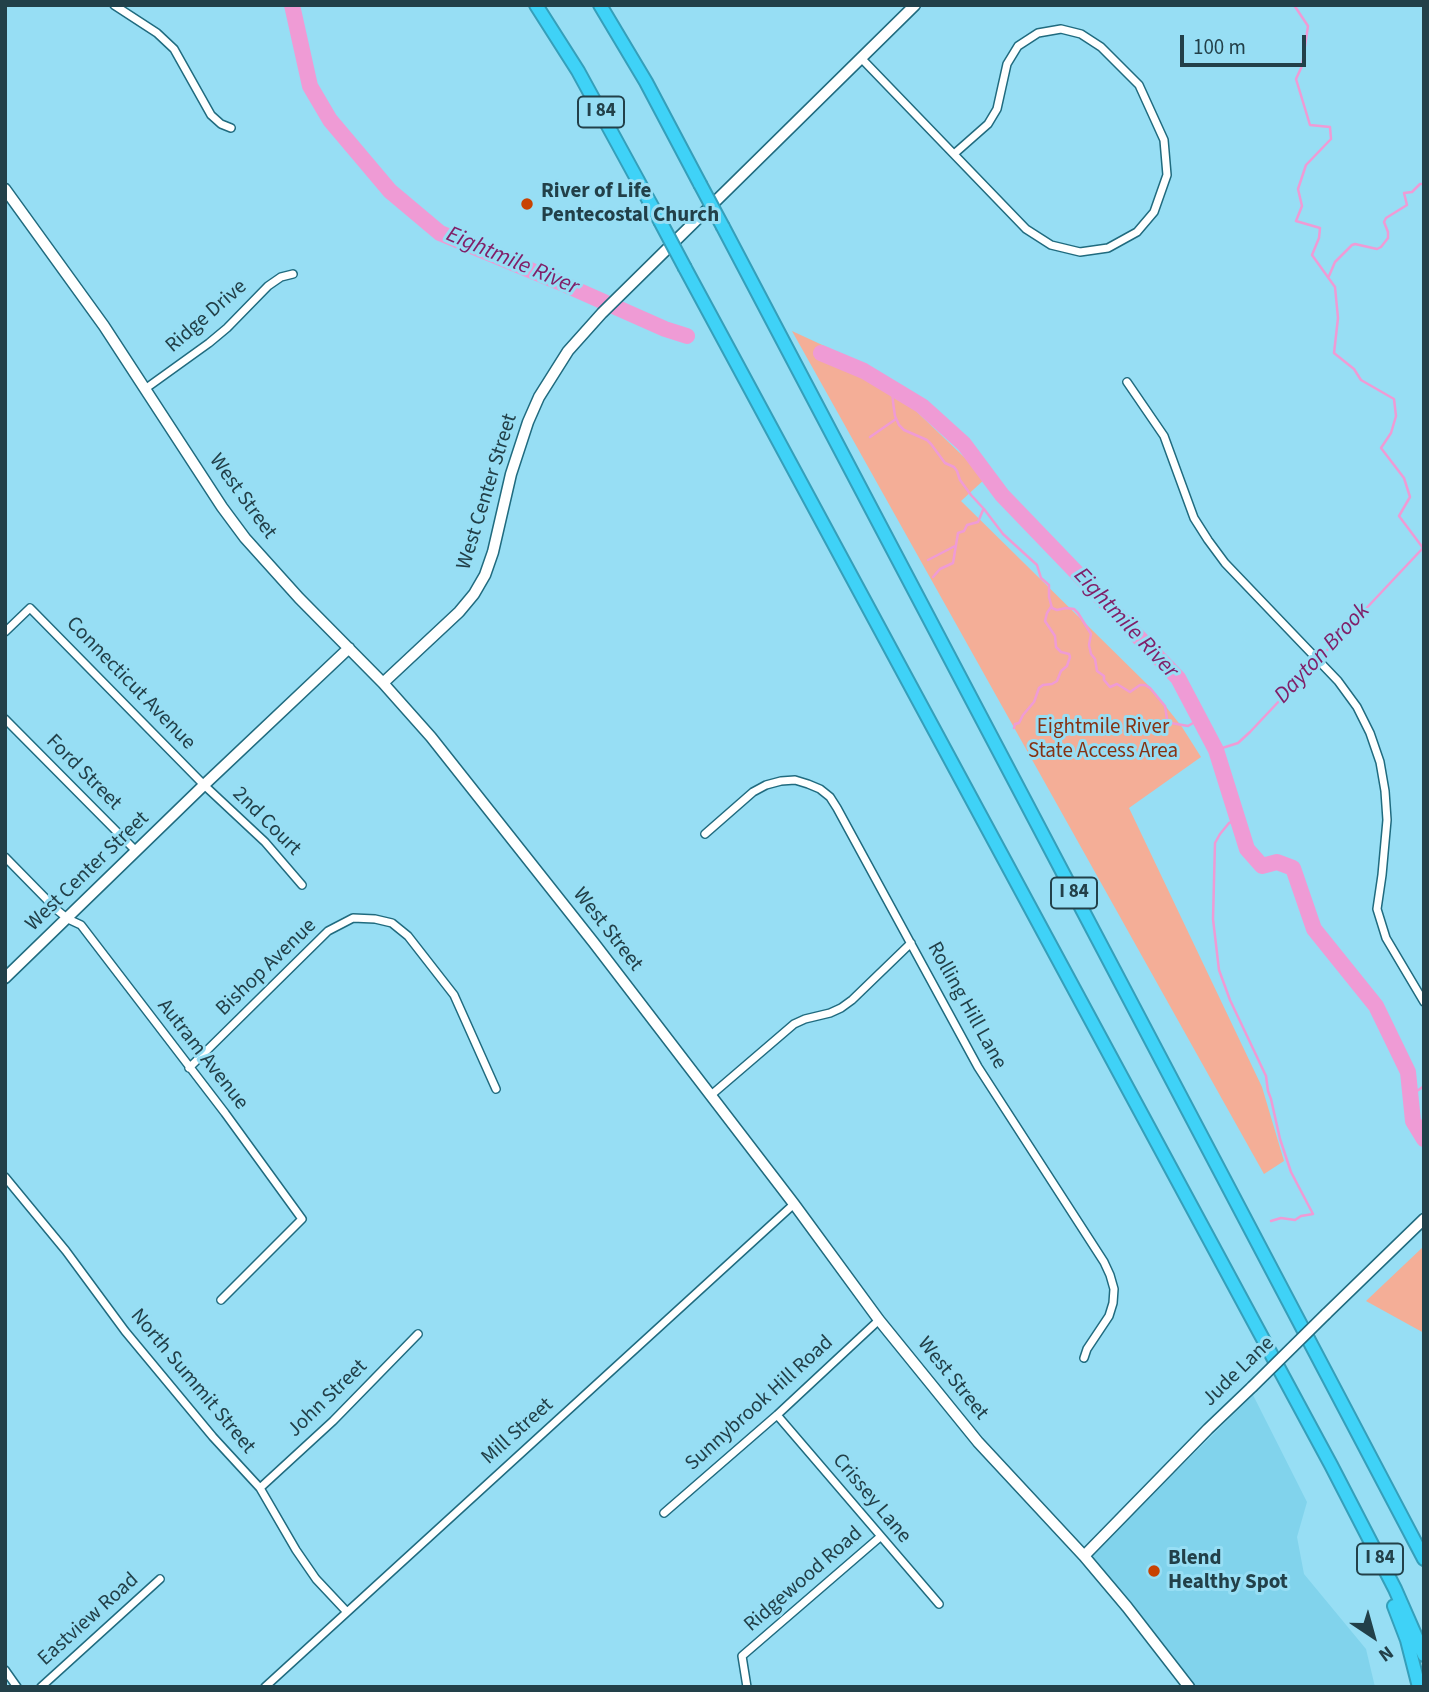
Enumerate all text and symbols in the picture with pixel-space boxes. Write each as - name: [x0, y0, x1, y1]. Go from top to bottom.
- scale bar: [1184, 21, 1310, 65]
- text: 100 m: [1193, 32, 1246, 62]
- road number: I 84: [578, 96, 624, 128]
- place label: River of Life Pentecostal Church: [541, 179, 719, 229]
- marker: River of Life Pentecostal Church: [519, 196, 535, 212]
- water label: Eightmile River: [442, 222, 582, 302]
- street label: Ridge Drive: [161, 275, 253, 359]
- street label: West Center Street: [452, 411, 524, 573]
- street label: West Street: [203, 449, 281, 545]
- water label: Eightmile River: [1067, 563, 1183, 685]
- water label: Dayton Brook: [1270, 598, 1376, 710]
- street label: Connecticut Avenue: [60, 612, 200, 756]
- park label: Eightmile River State Access Area: [1028, 715, 1178, 765]
- street label: Ford Street: [40, 730, 126, 816]
- street label: 2nd Court: [226, 782, 306, 862]
- street label: West Center Street: [21, 807, 155, 937]
- road number: I 84: [1051, 878, 1097, 908]
- street label: West Street: [567, 883, 647, 977]
- street label: Bishop Avenue: [212, 914, 322, 1022]
- street label: Rolling Hill Lane: [921, 938, 1011, 1074]
- street label: Autram Avenue: [151, 995, 253, 1115]
- street label: North Summit Street: [124, 1304, 260, 1460]
- street label: Sunnybrook Hill Road: [681, 1331, 839, 1477]
- street label: Jude Lane: [1198, 1332, 1280, 1412]
- street label: West Street: [911, 1333, 993, 1425]
- street label: John Street: [283, 1355, 373, 1443]
- street label: Mill Street: [477, 1393, 559, 1471]
- street label: Crissey Lane: [826, 1449, 916, 1549]
- street label: Ridgewood Road: [740, 1522, 868, 1638]
- road number: I 84: [1357, 1544, 1403, 1574]
- place label: Blend Healthy Spot: [1168, 1546, 1288, 1596]
- marker: Blend Healthy Spot: [1146, 1563, 1162, 1579]
- street label: Eastview Road: [33, 1568, 145, 1672]
- north arrow: [1338, 1601, 1408, 1671]
- text: N: [1373, 1639, 1399, 1668]

